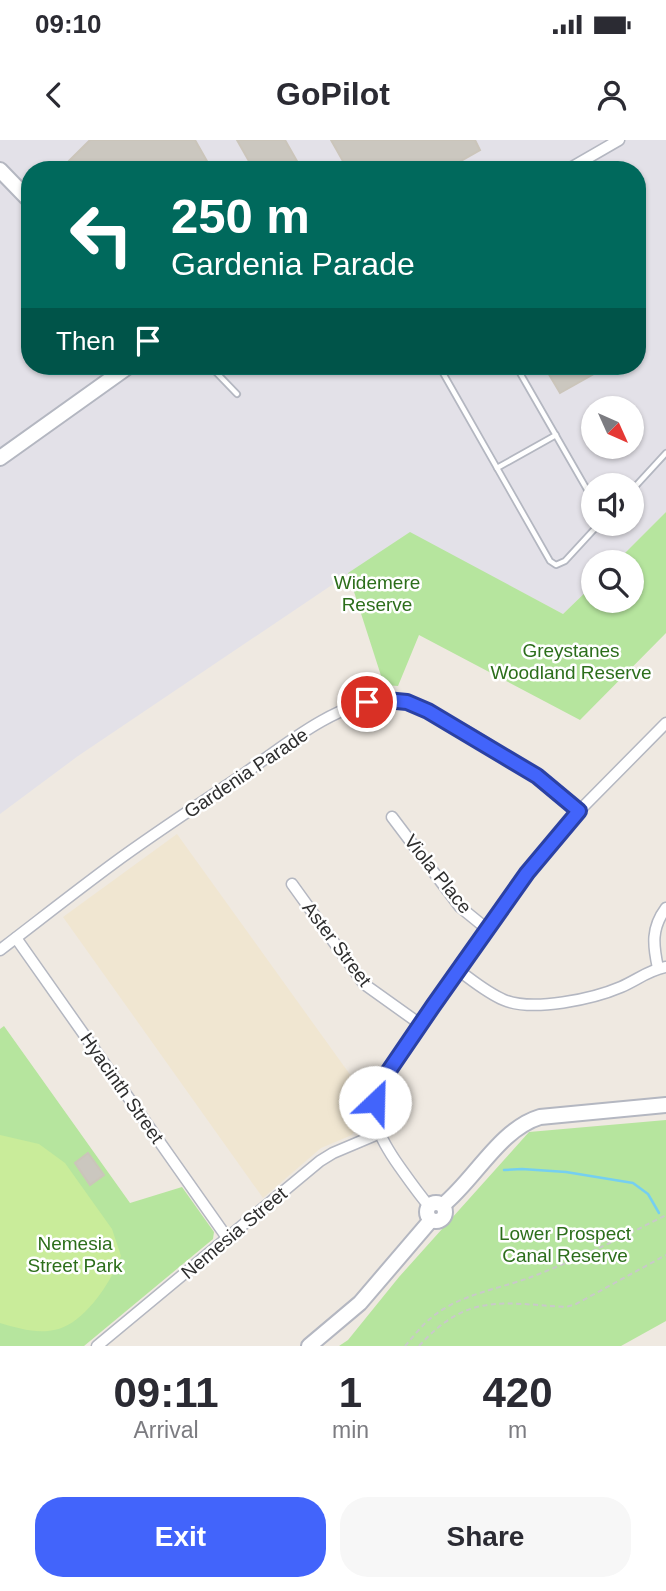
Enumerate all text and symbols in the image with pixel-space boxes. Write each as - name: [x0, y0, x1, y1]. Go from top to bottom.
- text: 09:10: [35, 9, 102, 39]
- icon: back: [35, 76, 73, 114]
- text: GoPilot: [276, 76, 390, 112]
- icon: person: [593, 76, 631, 114]
- icon: left: [56, 189, 147, 280]
- text: 250 m: [171, 189, 310, 243]
- text: Gardenia Parade: [171, 246, 415, 282]
- icon: arrive: [129, 322, 167, 360]
- text: Then: [56, 326, 115, 356]
- north arrow: [581, 396, 644, 458]
- map controls: [581, 396, 644, 613]
- button: sound: [581, 473, 644, 536]
- button: search: [581, 550, 644, 613]
- park label: Widemere Reserve: [334, 572, 420, 615]
- park label: Greystanes Woodland Reserve: [490, 640, 652, 683]
- pin: [337, 672, 397, 732]
- icon: arrive: [348, 683, 386, 721]
- street label: Gardenia Parade: [180, 724, 312, 822]
- street label: Viola Place: [400, 831, 476, 917]
- street label: Aster Street: [298, 898, 376, 991]
- street label: Hyacinth Street: [76, 1029, 168, 1148]
- position arrow: [338, 1065, 412, 1139]
- street label: Nemesia Street: [177, 1182, 291, 1283]
- park label: Lower Prospect Canal Reserve: [499, 1223, 632, 1266]
- park label: Nemesia Street Park: [27, 1233, 123, 1276]
- text: 09:11: [113, 1369, 219, 1416]
- text: 1: [339, 1369, 362, 1416]
- text: 420: [482, 1369, 553, 1416]
- text: Arrival: [133, 1417, 199, 1443]
- text: min: [332, 1417, 369, 1443]
- text: m: [508, 1417, 527, 1443]
- button: Exit: [35, 1497, 326, 1577]
- button: Share: [340, 1497, 631, 1577]

